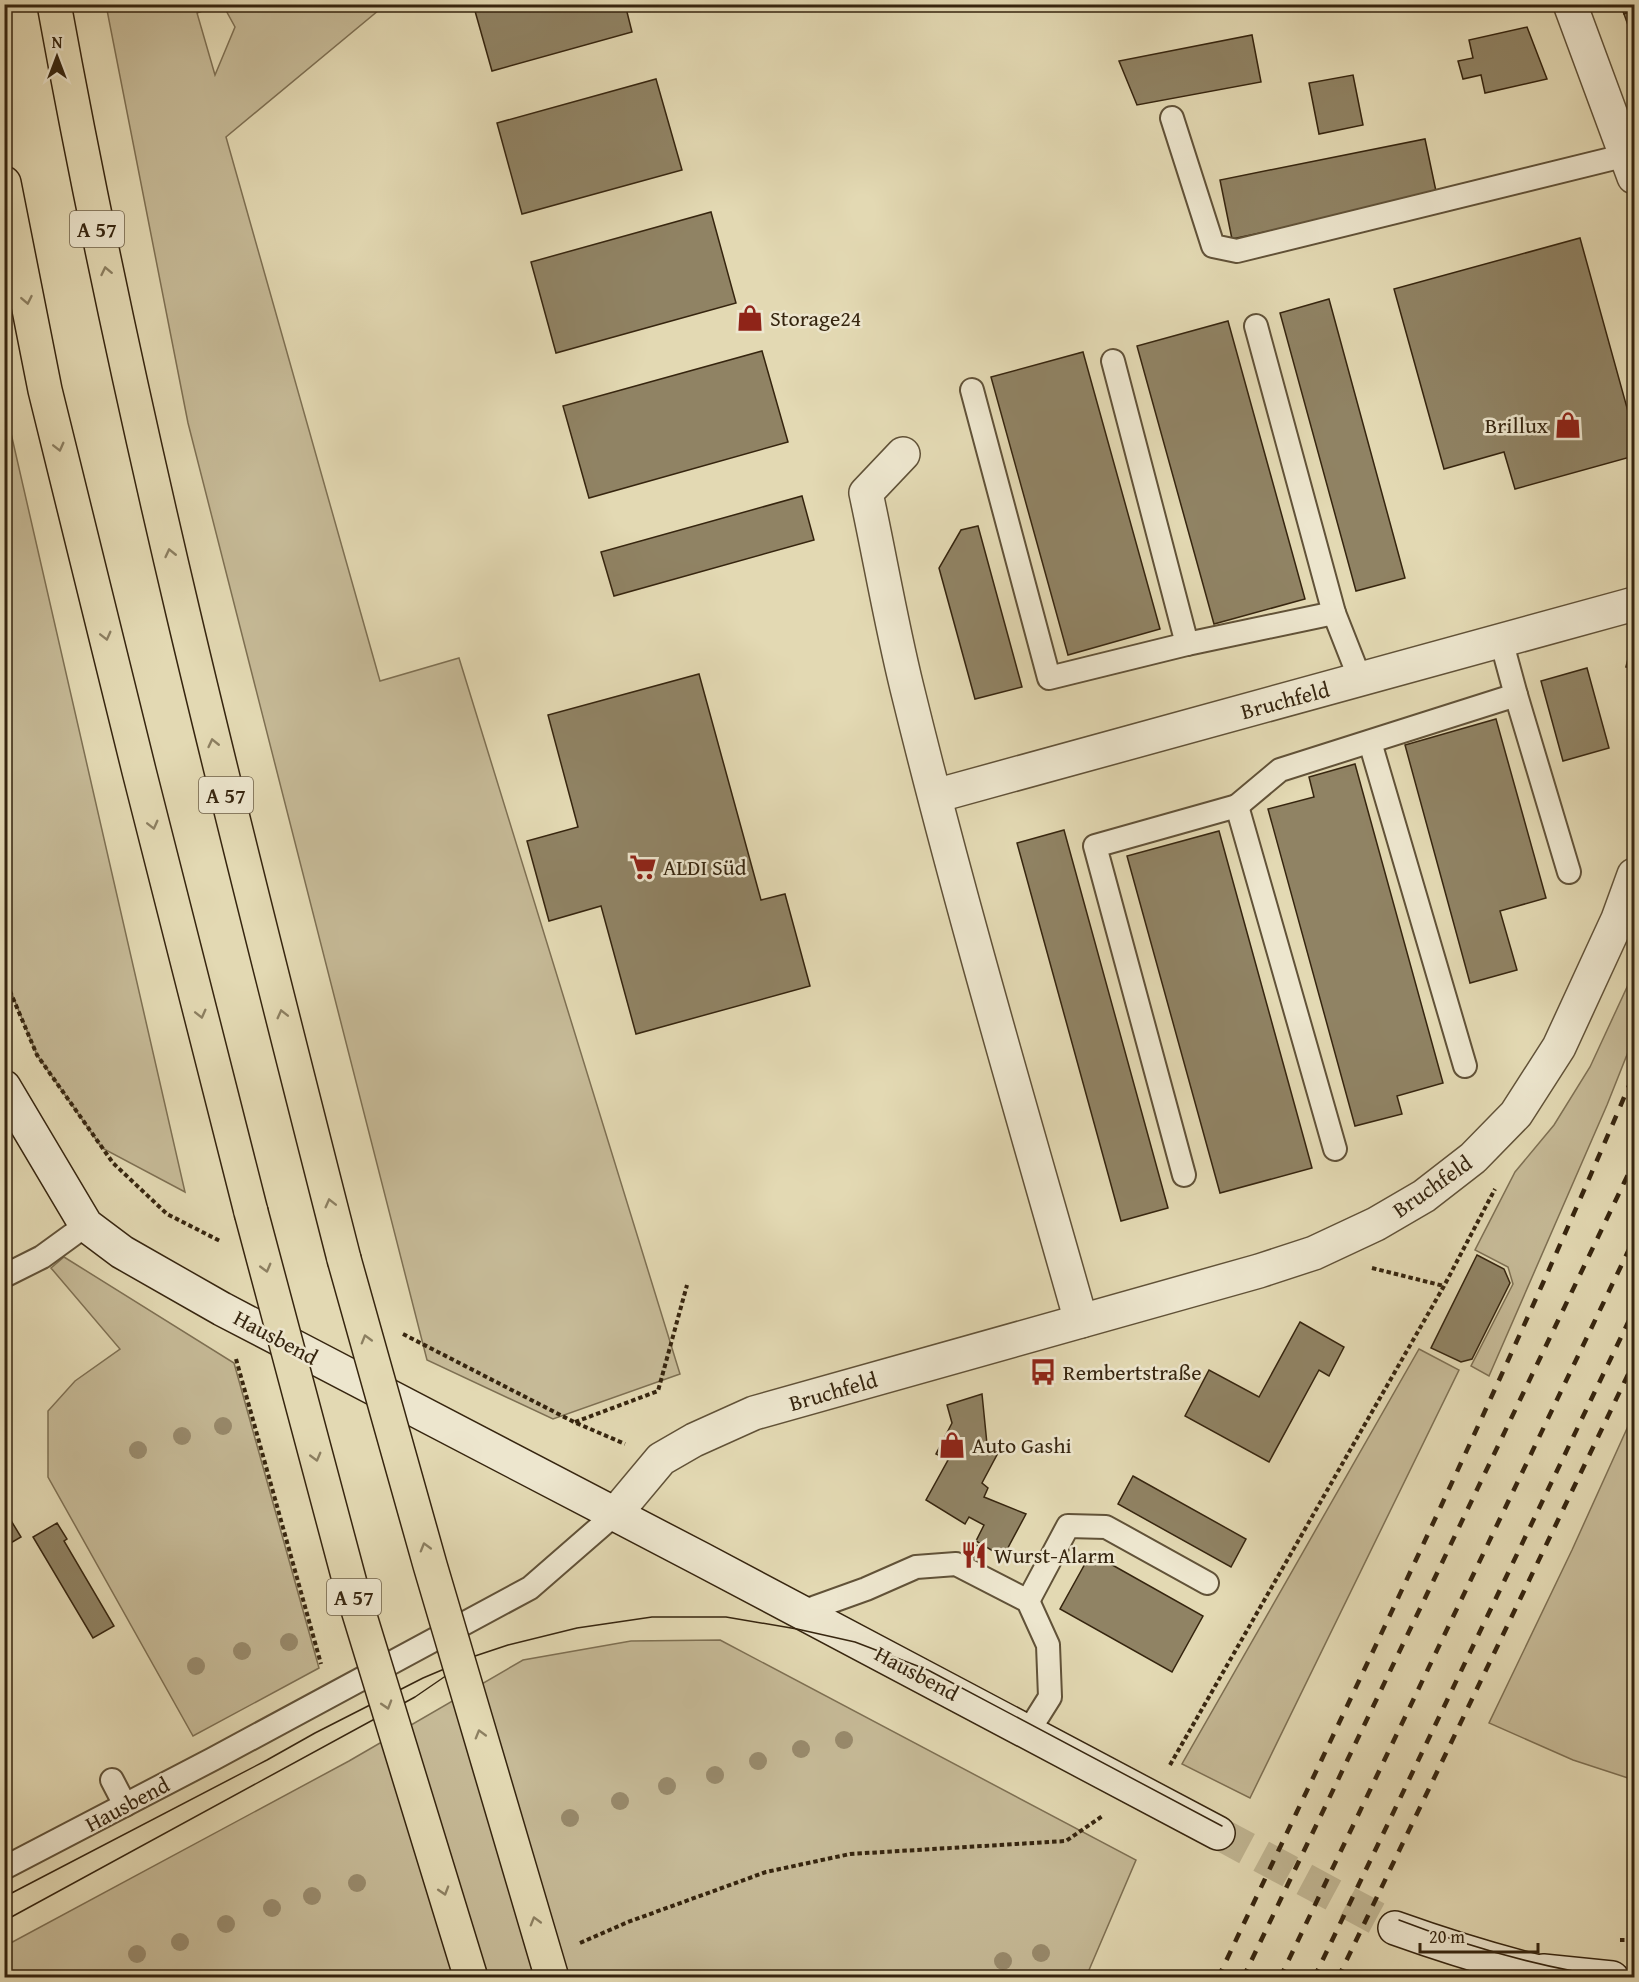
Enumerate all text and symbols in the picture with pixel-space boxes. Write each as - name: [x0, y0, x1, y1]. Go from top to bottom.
- north arrow: [27, 27, 87, 87]
- text: N: [52, 30, 63, 54]
- road number: A 57: [70, 211, 124, 247]
- one-way arrow: [100, 266, 113, 276]
- one-way arrow: [20, 295, 33, 305]
- place label: Storage24: [770, 302, 861, 334]
- shop icon: Storage24: [735, 303, 765, 333]
- place label: Brillux: [1485, 409, 1549, 441]
- shop icon: Brillux: [1553, 410, 1583, 440]
- one-way arrow: [51, 441, 64, 451]
- one-way arrow: [164, 548, 177, 558]
- one-way arrow: [98, 631, 111, 641]
- street label: Bruchfeld: [1237, 673, 1333, 727]
- one-way arrow: [208, 738, 221, 748]
- road number: A 57: [199, 777, 253, 813]
- one-way arrow: [145, 820, 158, 830]
- place label: ALDI Süd: [663, 851, 747, 883]
- supermarket icon: ALDI Süd: [628, 852, 658, 882]
- one-way arrow: [193, 1009, 206, 1019]
- one-way arrow: [276, 1009, 289, 1019]
- street label: Bruchfeld: [1386, 1147, 1478, 1225]
- one-way arrow: [324, 1198, 337, 1208]
- one-way arrow: [259, 1263, 272, 1273]
- street label: Hausbend: [228, 1301, 324, 1373]
- one-way arrow: [361, 1334, 374, 1344]
- place label: Rembertstraße: [1063, 1356, 1201, 1388]
- bus stop icon: Rembertstraße: [1028, 1357, 1058, 1387]
- street label: Bruchfeld: [785, 1363, 881, 1419]
- place label: Auto Gashi: [972, 1429, 1072, 1461]
- shop icon: Auto Gashi: [937, 1430, 967, 1460]
- one-way arrow: [309, 1452, 322, 1462]
- place label: Wurst-Alarm: [994, 1539, 1115, 1571]
- restaurant icon: Wurst-Alarm: [959, 1540, 989, 1570]
- one-way arrow: [419, 1542, 432, 1552]
- road number: A 57: [327, 1579, 381, 1615]
- street label: Hausbend: [869, 1637, 965, 1709]
- one-way arrow: [380, 1699, 392, 1710]
- one-way arrow: [475, 1729, 487, 1740]
- street label: Hausbend: [79, 1768, 175, 1840]
- one-way arrow: [437, 1885, 449, 1896]
- one-way arrow: [530, 1916, 542, 1927]
- scale bar: [1420, 1916, 1538, 1954]
- text: 20 m: [1429, 1923, 1465, 1950]

